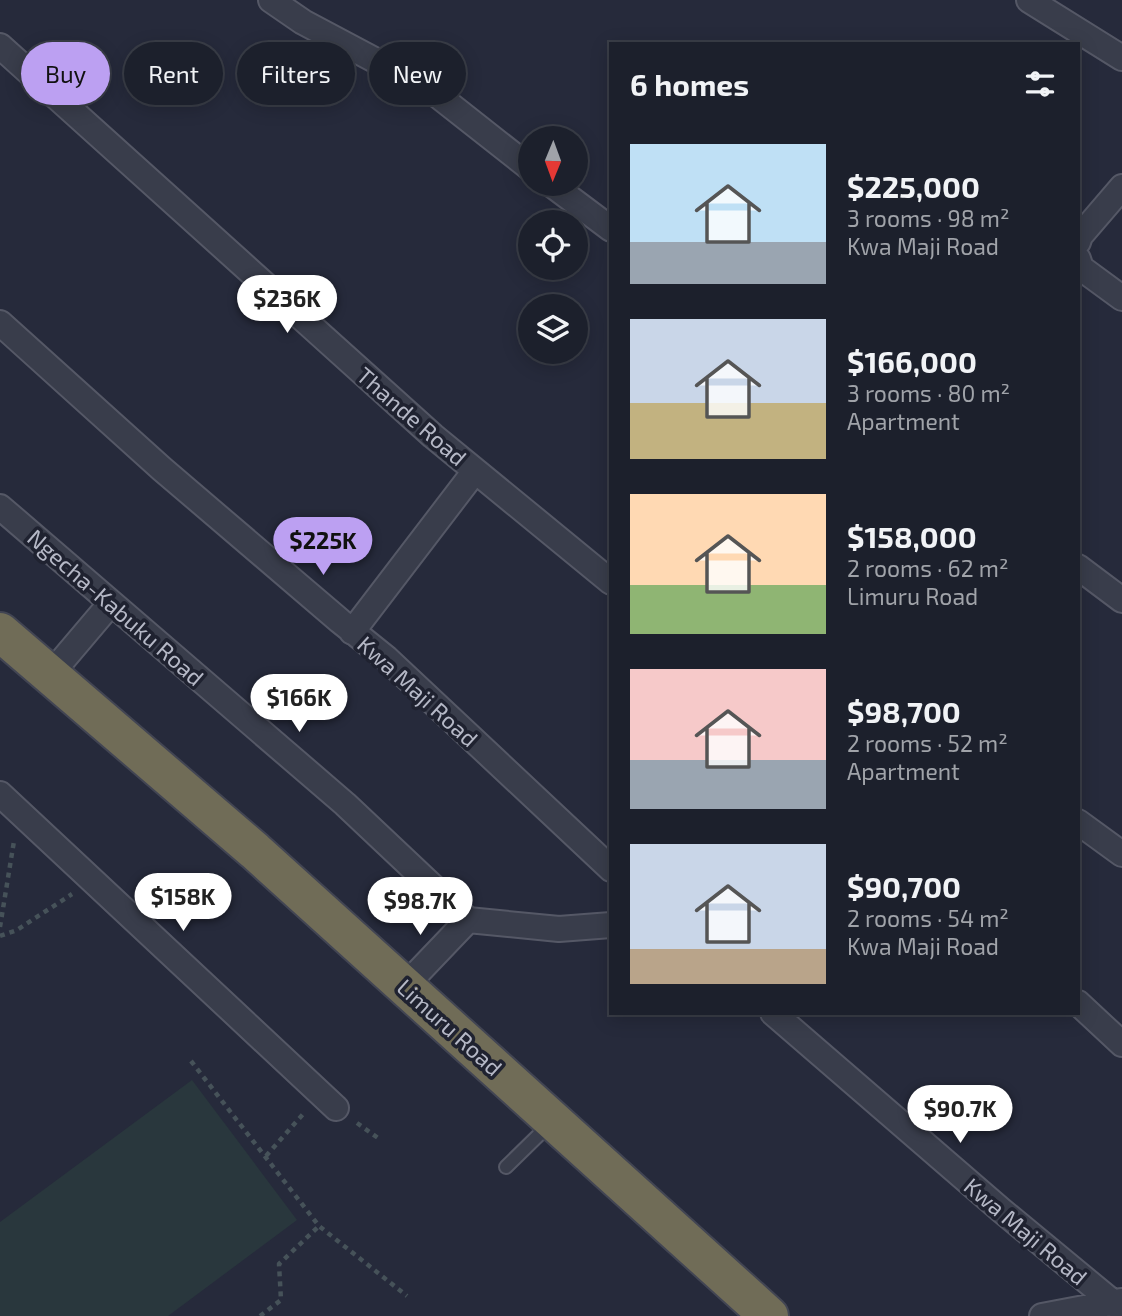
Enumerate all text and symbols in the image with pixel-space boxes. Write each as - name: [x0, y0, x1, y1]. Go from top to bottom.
- chip: Buy: [21, 42, 110, 105]
- chip: Rent: [124, 42, 223, 105]
- chip: Filters: [237, 42, 355, 105]
- chip: New: [369, 42, 466, 105]
- icon: filters: [1021, 65, 1059, 103]
- text: 6 homes: [630, 66, 749, 102]
- north arrow: [518, 126, 588, 196]
- map controls: [518, 126, 588, 364]
- text: $225,000: [847, 168, 980, 204]
- icon: home: [686, 172, 770, 256]
- text: 3 rooms · 98 m²: [847, 204, 1009, 232]
- button: locate: [518, 210, 588, 280]
- text: Kwa Maji Road: [847, 232, 999, 260]
- pin: $236K: [238, 276, 336, 335]
- text: $236K: [253, 284, 321, 312]
- button: layers: [518, 294, 588, 364]
- text: $166,000: [847, 343, 977, 379]
- icon: home: [686, 347, 770, 431]
- street label: Thande Road: [351, 361, 473, 471]
- text: 3 rooms · 80 m²: [847, 379, 1010, 407]
- text: Apartment: [847, 407, 960, 435]
- pin: $225K: [274, 518, 372, 577]
- text: $158,000: [847, 518, 977, 554]
- icon: home: [686, 522, 770, 606]
- street label: Ngecha-Kabuku Road: [22, 523, 210, 691]
- text: $225K: [289, 526, 357, 554]
- text: 2 rooms · 62 m²: [847, 554, 1009, 582]
- text: Limuru Road: [847, 582, 978, 610]
- street label: Kwa Maji Road: [352, 630, 484, 752]
- pin: $166K: [250, 674, 348, 734]
- text: $166K: [267, 683, 332, 711]
- text: $98,700: [847, 693, 961, 729]
- icon: home: [686, 697, 770, 781]
- text: 2 rooms · 52 m²: [847, 729, 1008, 757]
- text: Apartment: [847, 757, 960, 785]
- text: $90,700: [847, 868, 961, 904]
- icon: home: [686, 872, 770, 956]
- pin: $158K: [134, 874, 232, 933]
- pin: $98.7K: [363, 878, 477, 937]
- text: $158K: [151, 882, 215, 910]
- text: $98.7K: [384, 886, 456, 914]
- text: 2 rooms · 54 m²: [847, 904, 1009, 932]
- text: Kwa Maji Road: [847, 932, 999, 960]
- street label: Limuru Road: [392, 973, 508, 1081]
- pin: $90.7K: [903, 1086, 1017, 1145]
- text: $90.7K: [923, 1094, 997, 1122]
- street label: Kwa Maji Road: [959, 1171, 1093, 1291]

